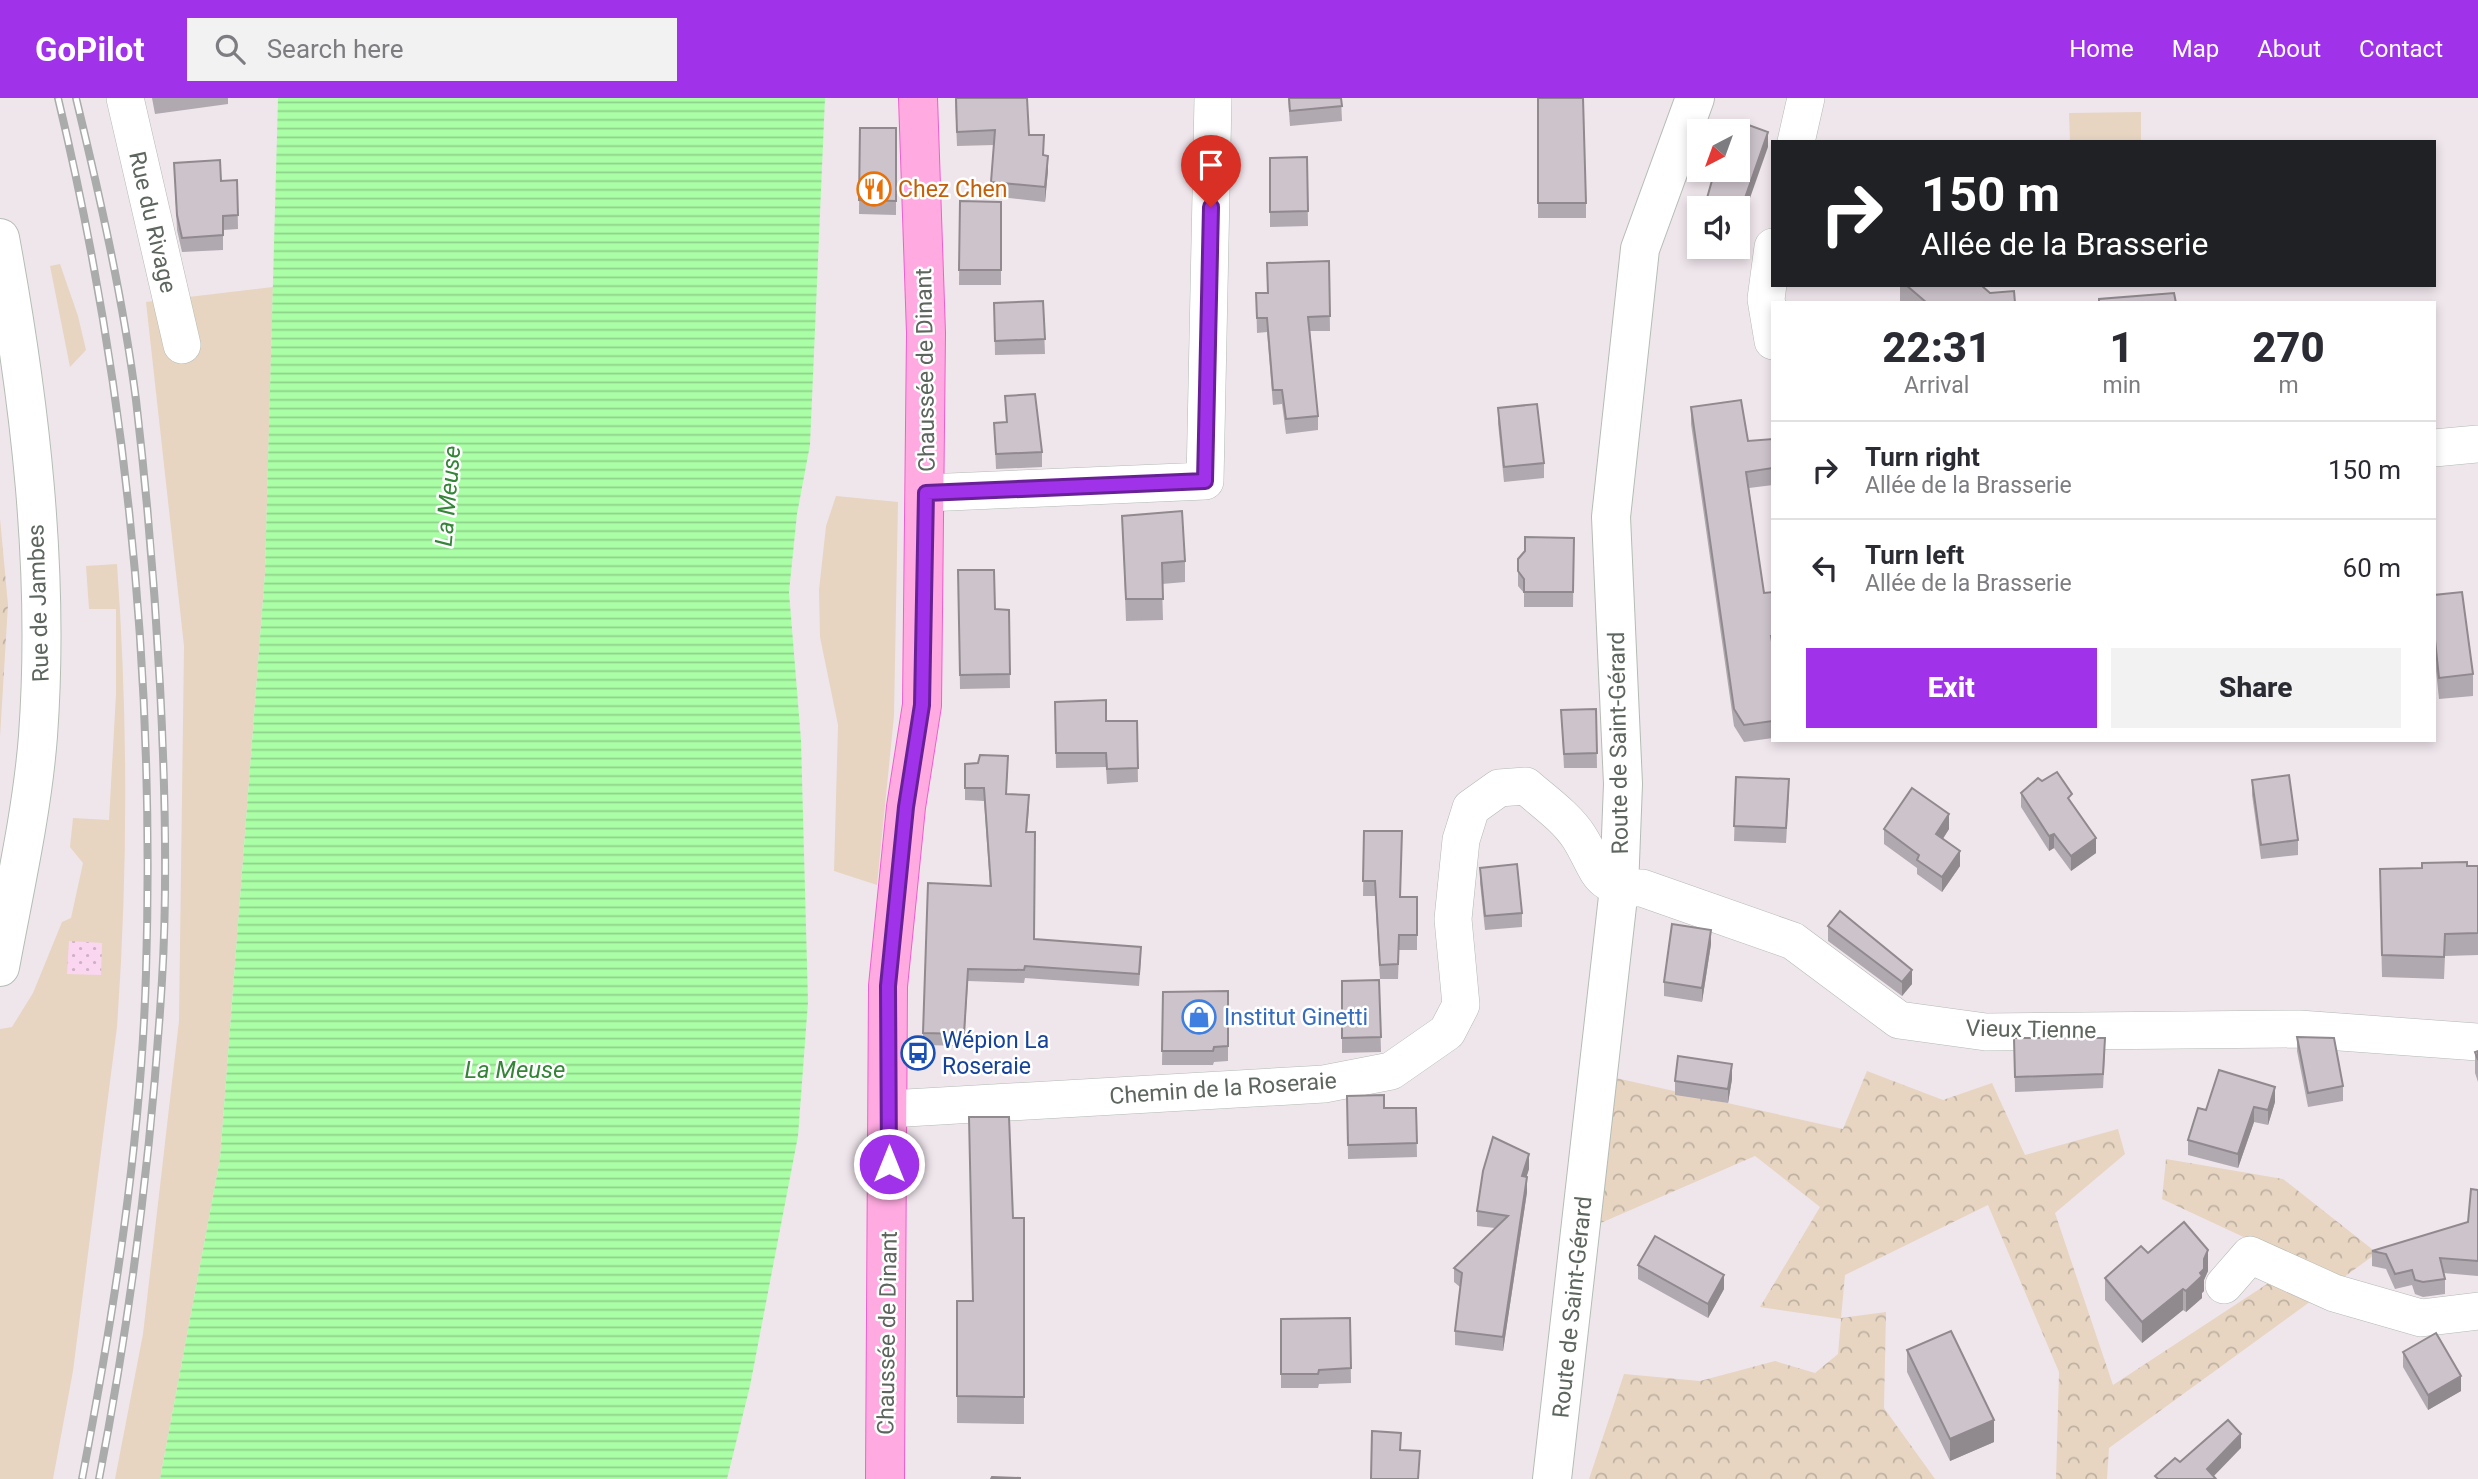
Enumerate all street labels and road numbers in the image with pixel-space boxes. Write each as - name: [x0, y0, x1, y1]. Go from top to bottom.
- street label: Rue du Rivage: [123, 149, 182, 296]
- street label: Chaussée de Dinant: [910, 268, 941, 472]
- street label: Rue de Jambes: [22, 524, 55, 682]
- street label: Route de Saint-Gérard: [1603, 631, 1634, 855]
- street label: Vieux Tienne: [1965, 1015, 2097, 1044]
- street label: Chemin de la Roseraie: [1109, 1067, 1338, 1110]
- street label: Route de Saint-Gérard: [1547, 1195, 1598, 1419]
- street label: Chaussée de Dinant: [872, 1231, 903, 1435]

